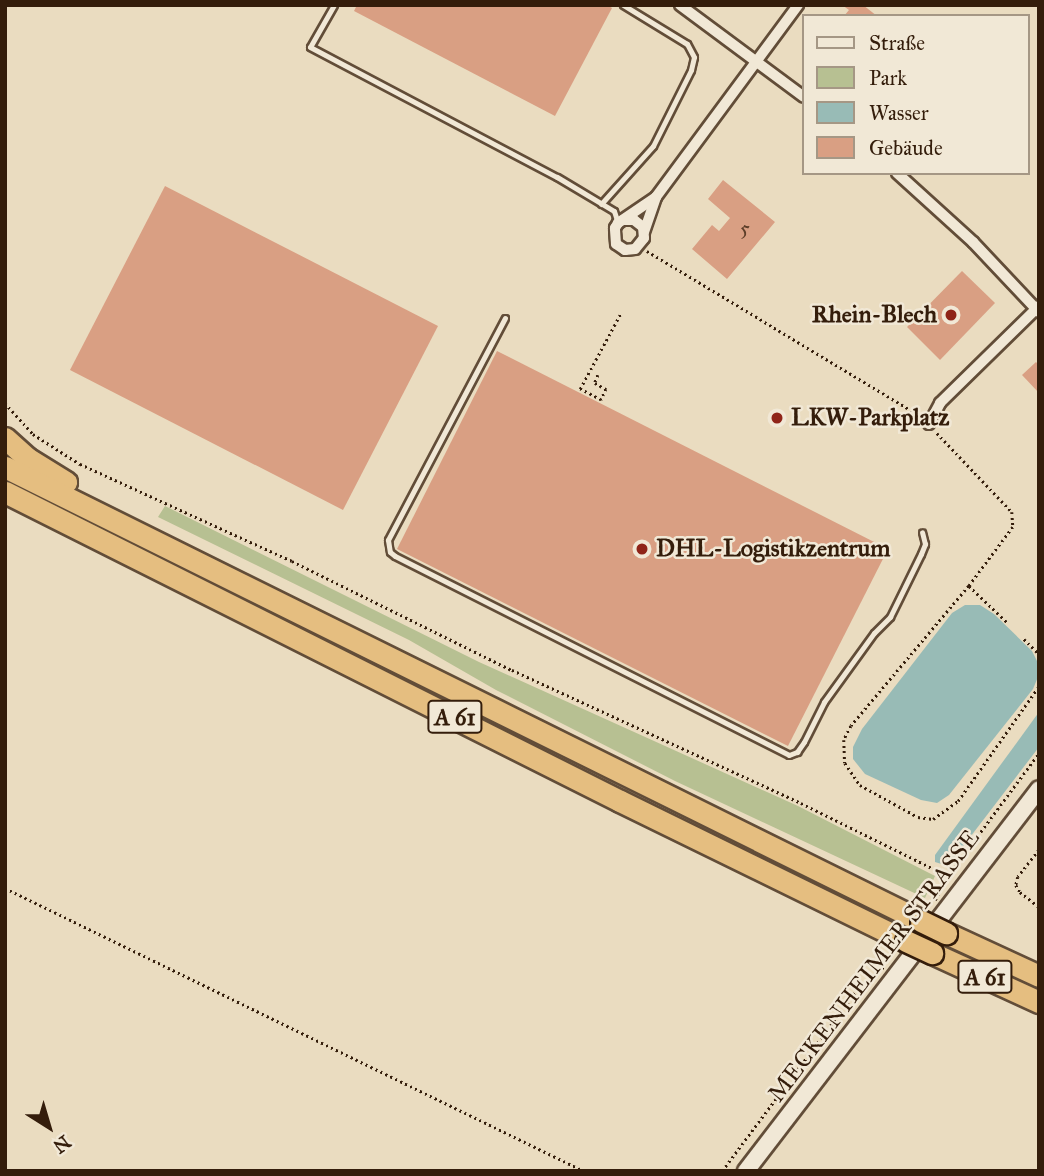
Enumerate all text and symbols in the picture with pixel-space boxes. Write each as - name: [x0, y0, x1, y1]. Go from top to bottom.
- legend: [802, 14, 1030, 175]
- text: Straße: [869, 30, 925, 56]
- text: Park: [869, 65, 907, 91]
- text: Wasser: [869, 100, 929, 126]
- text: Gebäude: [869, 135, 943, 161]
- house number: 5: [740, 215, 750, 241]
- place label: Rhein-Blech: [812, 301, 937, 329]
- marker: Rhein-Blech: [943, 307, 959, 323]
- place label: LKW-Parkplatz: [791, 404, 949, 432]
- marker: LKW-Parkplatz: [769, 410, 785, 426]
- place label: DHL-Logistikzentrum: [656, 535, 890, 563]
- marker: DHL-Logistikzentrum: [634, 541, 650, 557]
- road number: A 61: [427, 698, 483, 736]
- street label: MECKENHEIMER STRASSE: [762, 824, 986, 1108]
- road number: A 61: [957, 958, 1013, 996]
- north arrow: [14, 1092, 84, 1162]
- text: N: [49, 1130, 75, 1158]

